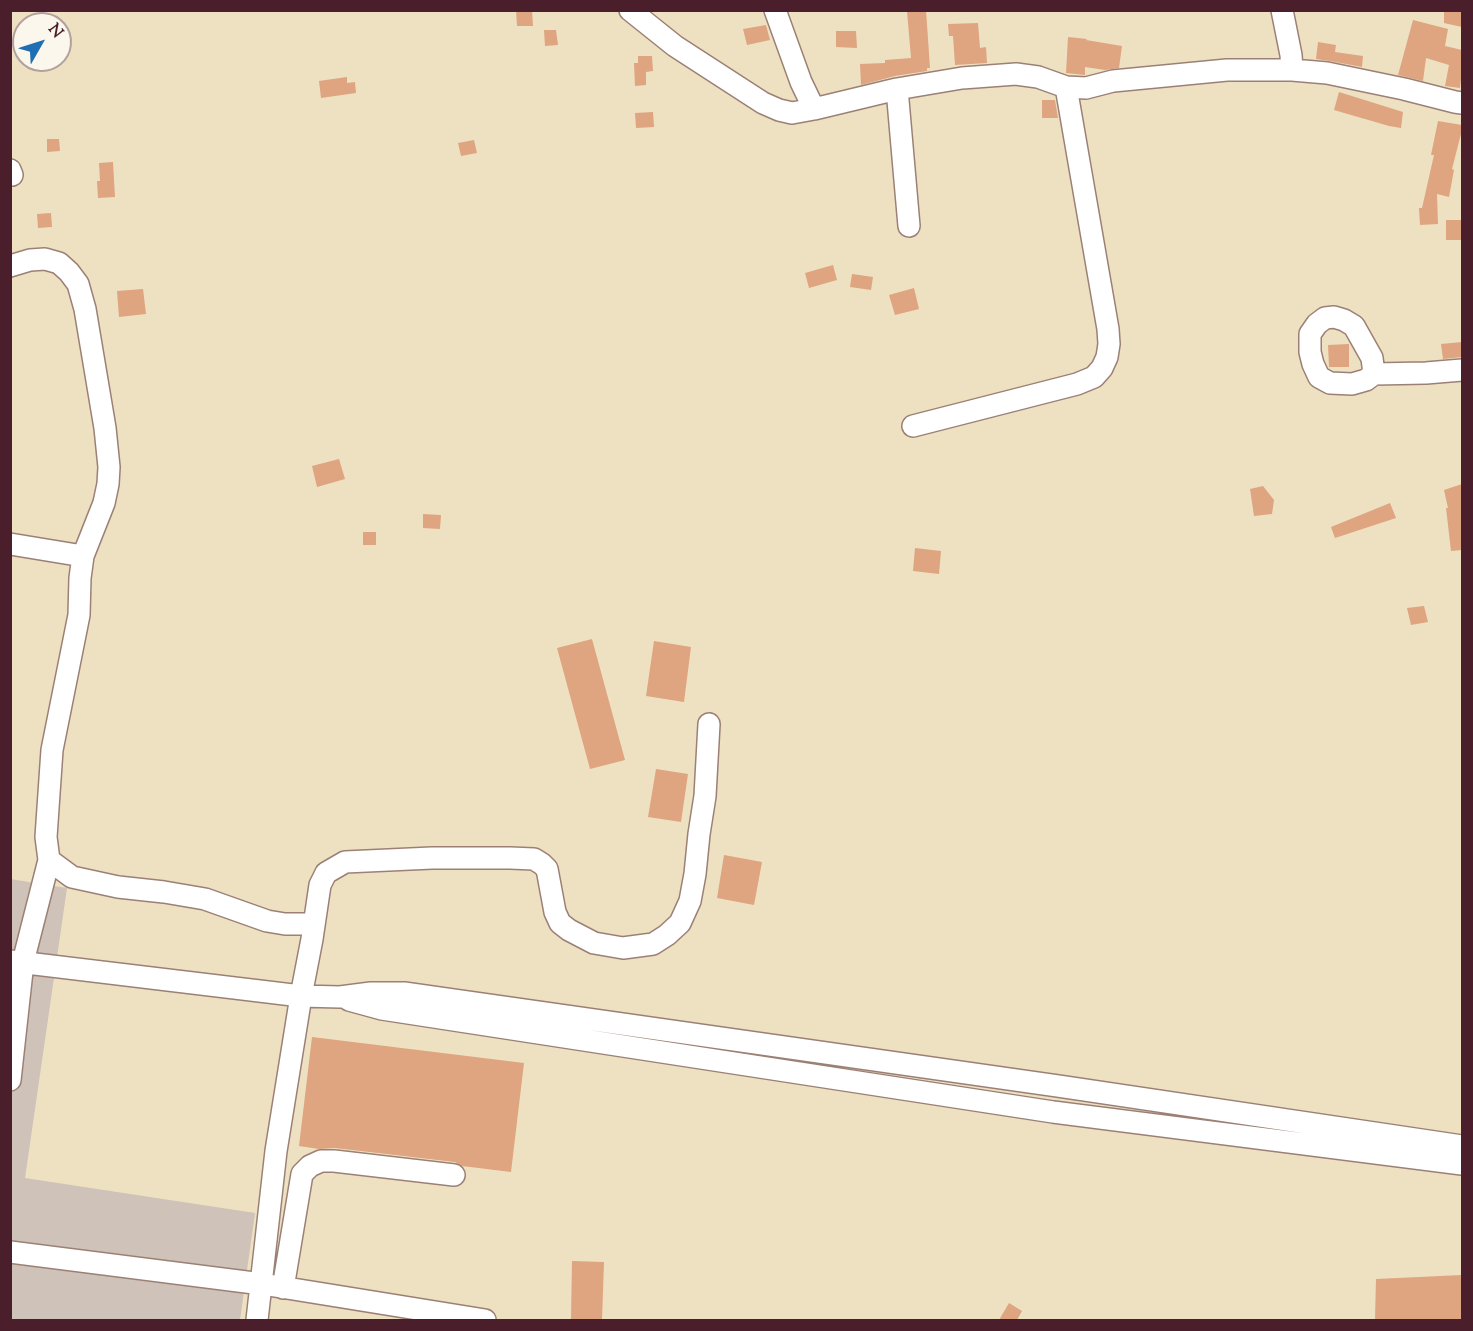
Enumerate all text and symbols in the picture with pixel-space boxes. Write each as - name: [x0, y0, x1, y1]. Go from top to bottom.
- north arrow: [12, 12, 72, 72]
- text: N: [42, 19, 68, 44]

